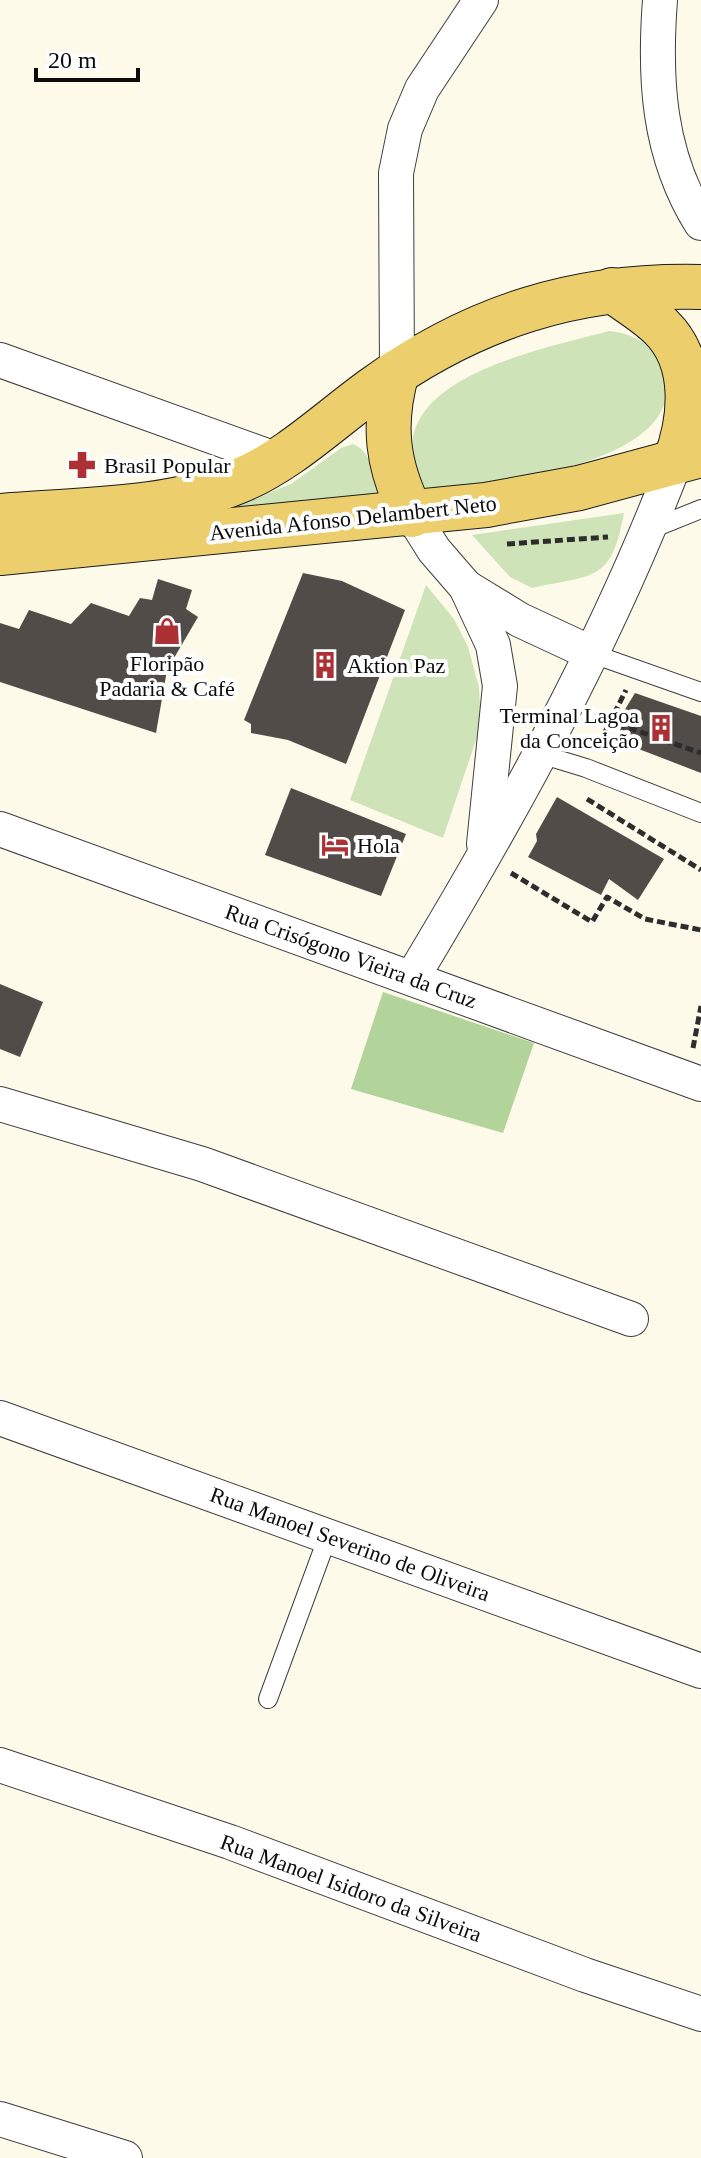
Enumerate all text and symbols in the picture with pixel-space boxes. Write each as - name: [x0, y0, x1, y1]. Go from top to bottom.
- scale bar: [36, 32, 138, 82]
- text: 20 m: [48, 47, 97, 73]
- pharmacy icon: Brasil Popular: [67, 450, 97, 480]
- place label: Brasil Popular: [104, 453, 231, 478]
- street label: Avenida Afonso Delambert Neto: [208, 490, 498, 546]
- shop icon: Floripão Padaria & Café: [152, 616, 182, 646]
- building icon: Aktion Paz: [310, 650, 340, 680]
- place label: Floripão Padaria & Café: [99, 651, 235, 701]
- place label: Aktion Paz: [347, 653, 446, 678]
- place label: Terminal Lagoa da Conceição: [499, 703, 639, 753]
- building icon: Terminal Lagoa da Conceição: [646, 713, 676, 743]
- hotel icon: Hola: [320, 830, 350, 860]
- place label: Hola: [357, 833, 400, 858]
- street label: Rua Crisógono Vieira da Cruz: [222, 899, 480, 1013]
- street label: Rua Manoel Severino de Oliveira: [207, 1482, 493, 1606]
- street label: Rua Manoel Isidoro da Silveira: [217, 1829, 485, 1947]

